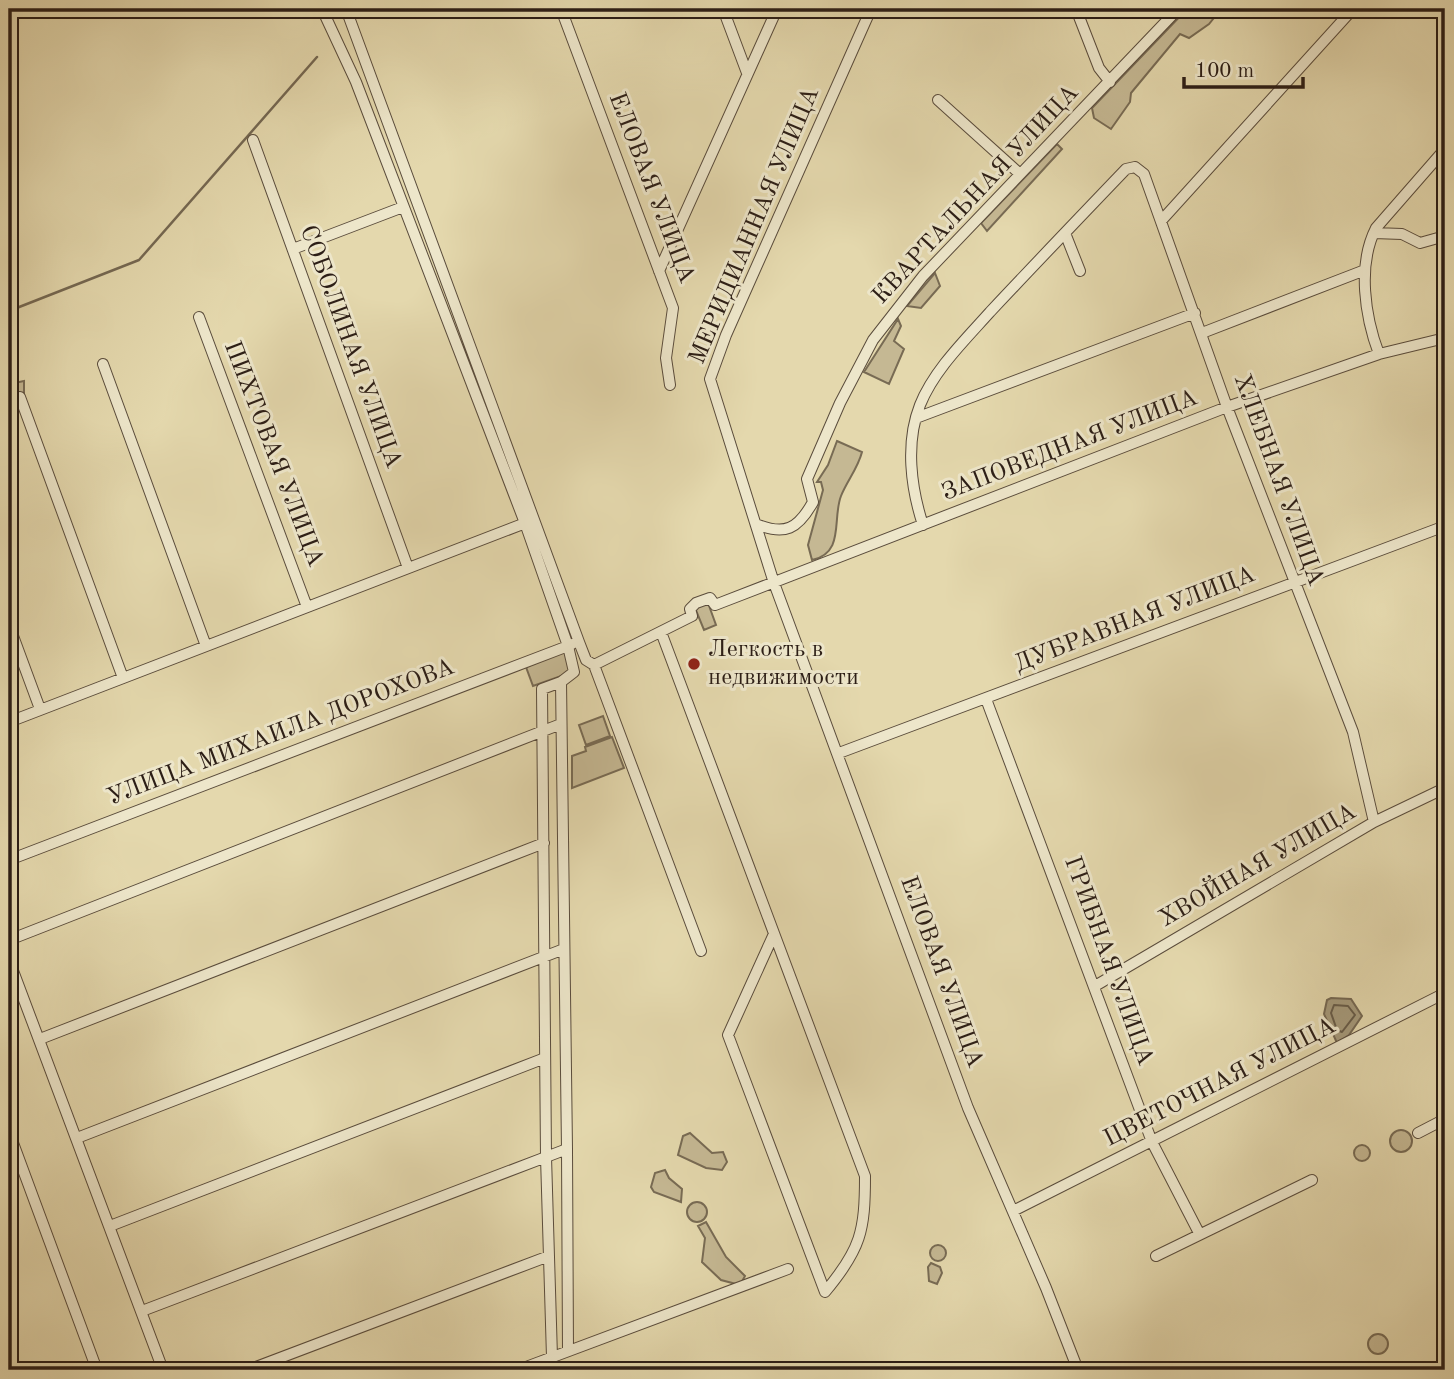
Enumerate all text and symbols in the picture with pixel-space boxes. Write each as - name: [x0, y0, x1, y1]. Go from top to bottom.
- scale bar: [1184, 46, 1304, 90]
- text: 100 m: [1195, 61, 1254, 82]
- street label: КВАРТАЛЬНАЯ УЛИЦА: [868, 81, 1084, 309]
- street label: МЕРИДИАННАЯ УЛИЦА: [686, 84, 824, 368]
- street label: ЕЛОВАЯ УЛИЦА: [604, 90, 698, 286]
- street label: СОБОЛИНАЯ УЛИЦА: [295, 222, 405, 472]
- street label: ПИХТОВАЯ УЛИЦА: [219, 338, 327, 570]
- street label: ХЛЕБНАЯ УЛИЦА: [1229, 371, 1327, 589]
- street label: ЗАПОВЕДНАЯ УЛИЦА: [939, 386, 1201, 506]
- street label: ДУБРАВНАЯ УЛИЦА: [1011, 563, 1259, 677]
- place label: Легкость в недвижимости: [708, 638, 859, 690]
- street label: УЛИЦА МИХАИЛА ДОРОХОВА: [104, 655, 458, 811]
- marker: Легкость в недвижимости: [686, 656, 702, 672]
- street label: ХВОЙНАЯ УЛИЦА: [1153, 796, 1361, 932]
- street label: ГРИБНАЯ УЛИЦА: [1059, 853, 1157, 1069]
- street label: ЕЛОВАЯ УЛИЦА: [895, 873, 987, 1071]
- street label: ЦВЕТОЧНАЯ УЛИЦА: [1100, 1014, 1340, 1152]

